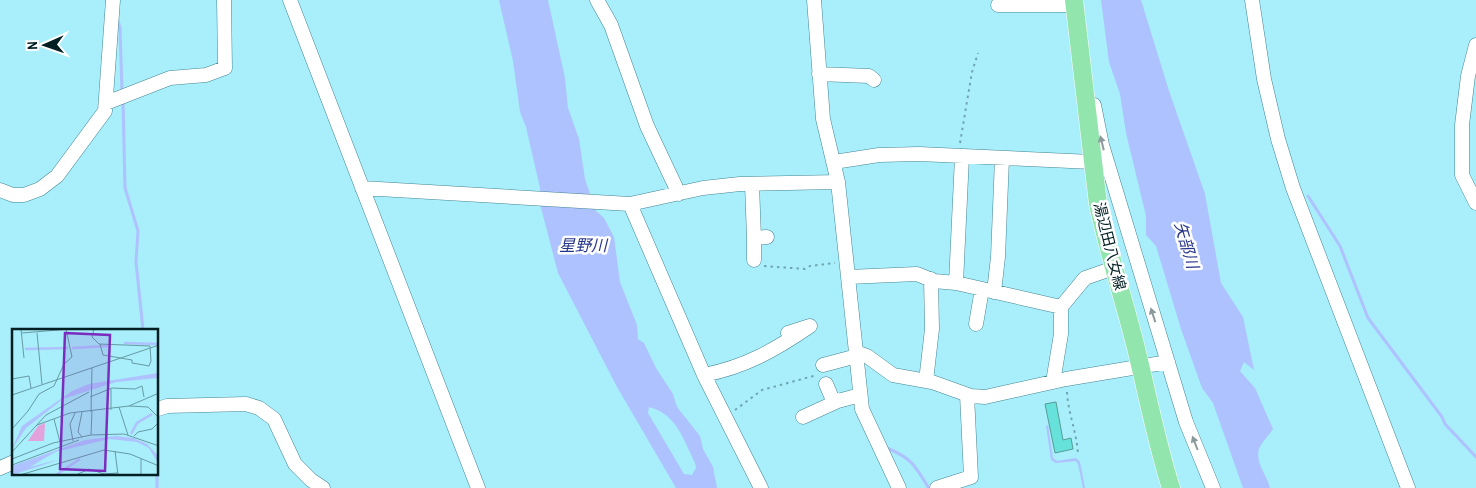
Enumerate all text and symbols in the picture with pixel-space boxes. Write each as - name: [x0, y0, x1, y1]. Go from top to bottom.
- north arrow: [20, 20, 70, 70]
- text: N: [23, 41, 41, 50]
- one-way arrow: [1098, 135, 1106, 150]
- street label: 湯辺田八女線: [1089, 200, 1131, 292]
- water label: 矢部川: [1170, 219, 1205, 273]
- water label: 星野川: [559, 234, 609, 256]
- one-way arrow: [1149, 308, 1156, 323]
- inset map: [12, 329, 159, 476]
- one-way arrow: [1191, 435, 1198, 450]

